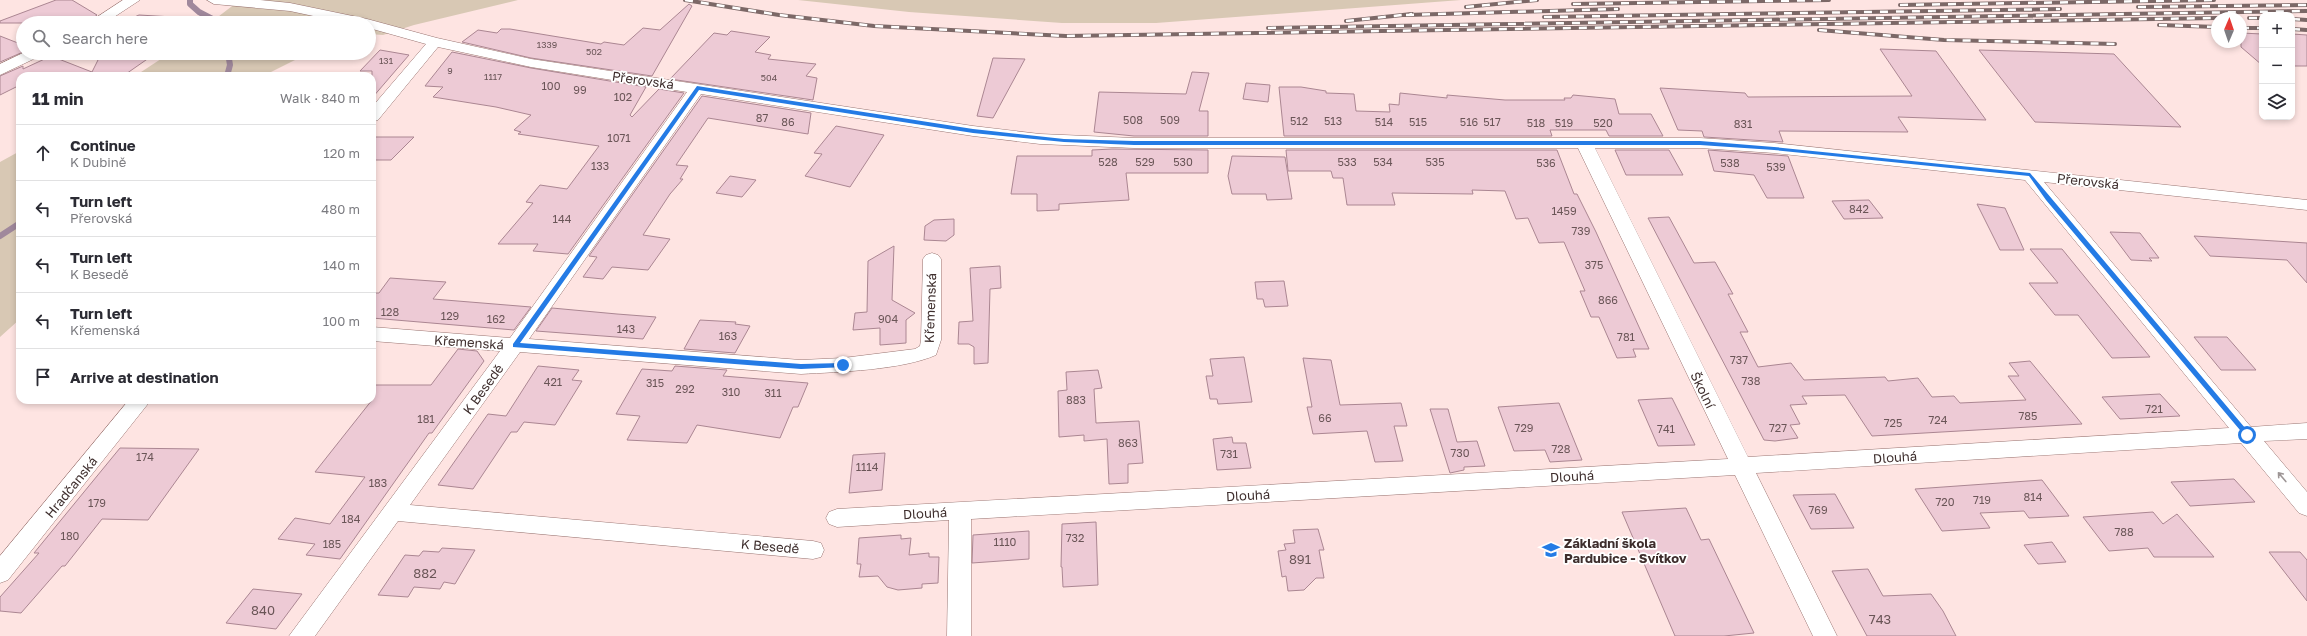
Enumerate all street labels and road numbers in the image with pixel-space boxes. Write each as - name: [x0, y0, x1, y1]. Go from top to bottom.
- street label: Přerovská: [611, 68, 675, 92]
- street label: Přerovská: [2056, 170, 2120, 192]
- street label: Křemenská: [921, 273, 939, 343]
- street label: Křemenská: [433, 332, 505, 352]
- street label: K Besedě: [459, 361, 507, 417]
- street label: Školní: [1687, 369, 1719, 412]
- street label: Dlouhá: [1872, 447, 1918, 467]
- street label: Hradčanská: [41, 453, 101, 521]
- street label: Dlouhá: [1550, 467, 1594, 485]
- street label: Dlouhá: [1226, 486, 1270, 504]
- street label: Dlouhá: [903, 504, 947, 522]
- street label: K Besedě: [740, 535, 800, 557]

